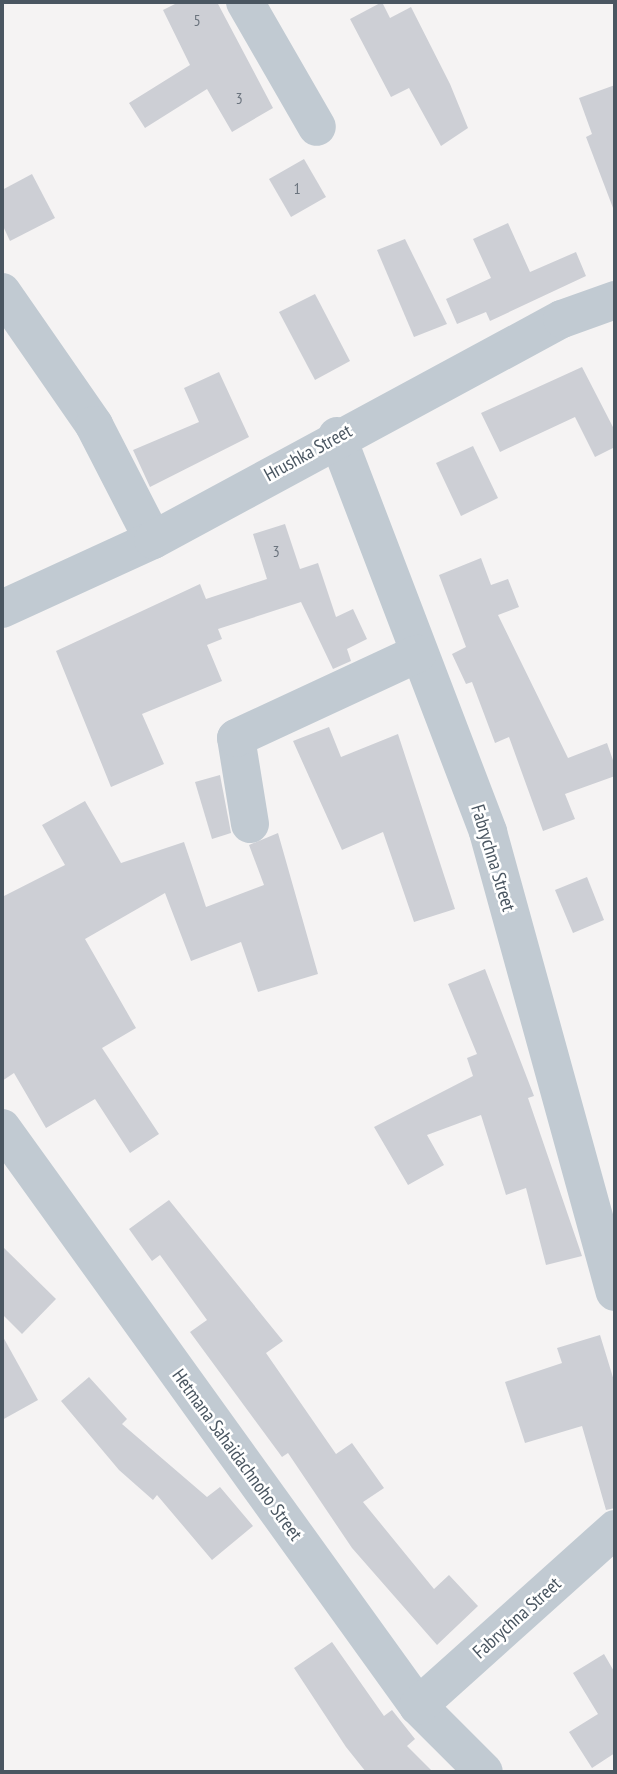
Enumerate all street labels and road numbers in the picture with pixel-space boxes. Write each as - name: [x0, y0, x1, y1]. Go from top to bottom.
- street label: Hrushka Street: [260, 420, 356, 486]
- street label: Fabrychna Street: [466, 802, 520, 914]
- street label: Hetmana Sahaidachnoho Street: [167, 1365, 307, 1545]
- street label: Fabrychna Street: [468, 1573, 566, 1663]

